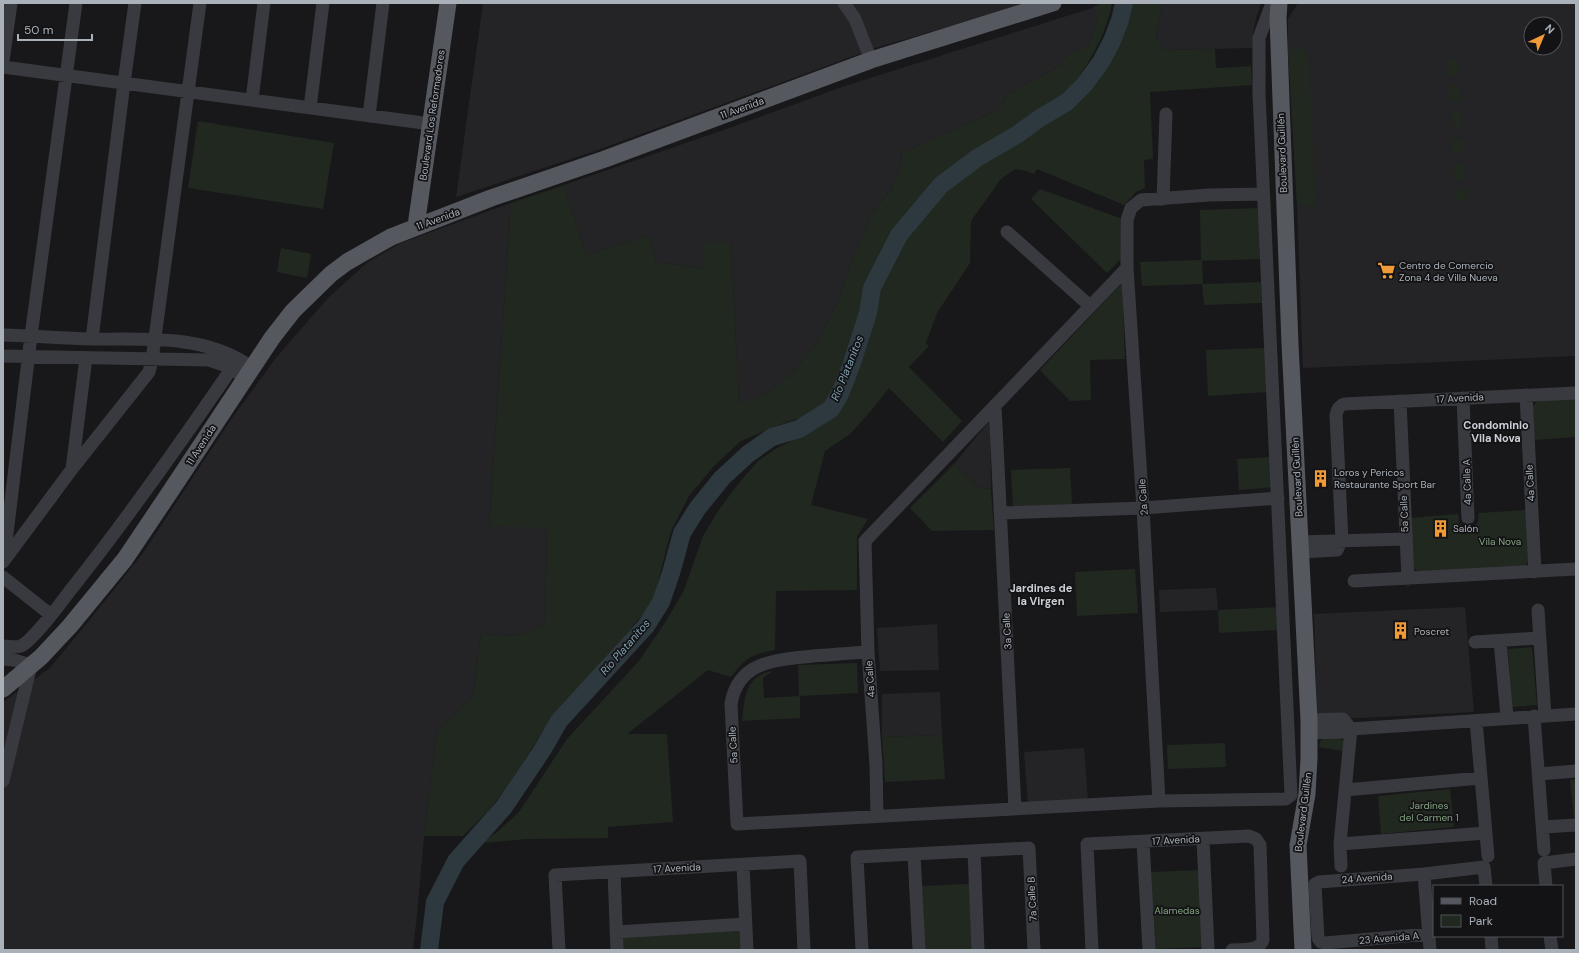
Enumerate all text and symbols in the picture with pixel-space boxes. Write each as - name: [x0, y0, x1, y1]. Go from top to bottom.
- scale bar: [18, 16, 92, 42]
- north arrow: [1523, 16, 1563, 56]
- text: N: [1542, 21, 1558, 37]
- text: 50 m: [24, 22, 53, 38]
- street label: Boulevard Los Reformadores: [416, 49, 448, 181]
- street label: 11 Avenida: [718, 94, 766, 122]
- street label: Boulevard Guillén: [1274, 113, 1290, 193]
- street label: 11 Avenida: [414, 205, 462, 233]
- place label: Centro de Comercio Zona 4 de Villa Nueva: [1399, 259, 1498, 284]
- supermarket icon: Centro de Comercio Zona 4 de Villa Nueva: [1376, 261, 1396, 281]
- water label: Río Platanitos: [828, 333, 867, 403]
- street label: 17 Avenida: [1436, 390, 1484, 406]
- district label: Condominio Vila Nova: [1463, 418, 1529, 445]
- street label: 11 Avenida: [183, 422, 219, 468]
- street label: Boulevard Guillén: [1288, 437, 1306, 517]
- street label: 4a Calle A: [1460, 458, 1474, 505]
- street label: 4a Calle: [1523, 464, 1537, 502]
- place label: Loros y Pericos Restaurante Sport Bar: [1334, 466, 1436, 491]
- building icon: Loros y Pericos Restaurante Sport Bar: [1311, 468, 1331, 488]
- street label: 2a Calle: [1135, 478, 1151, 516]
- street label: 5a Calle: [1397, 495, 1411, 533]
- building icon: Salón: [1430, 518, 1450, 538]
- place label: Salón: [1453, 522, 1478, 535]
- park label: Vila Nova: [1479, 535, 1521, 548]
- district label: Jardines de la Virgen: [1010, 581, 1073, 608]
- street label: 3a Calle: [1000, 612, 1014, 650]
- water label: Río Platanitos: [597, 616, 653, 678]
- building icon: Poscret: [1391, 621, 1411, 641]
- place label: Poscret: [1414, 625, 1449, 638]
- street label: 4a Calle: [862, 660, 878, 698]
- street label: 5a Calle: [726, 726, 740, 764]
- street label: Boulevard Guillén: [1292, 771, 1314, 852]
- park label: Jardines del Carmen 1: [1399, 799, 1459, 824]
- street label: 17 Avenida: [1152, 832, 1200, 848]
- street label: 17 Avenida: [653, 860, 701, 876]
- street label: 24 Avenida: [1341, 870, 1393, 886]
- street label: 7a Calle B: [1024, 876, 1040, 922]
- legend: [1433, 885, 1563, 937]
- text: Road: [1469, 893, 1497, 909]
- park label: Alamedas: [1154, 904, 1200, 917]
- text: Park: [1469, 913, 1493, 929]
- street label: 23 Avenida A: [1358, 929, 1420, 947]

